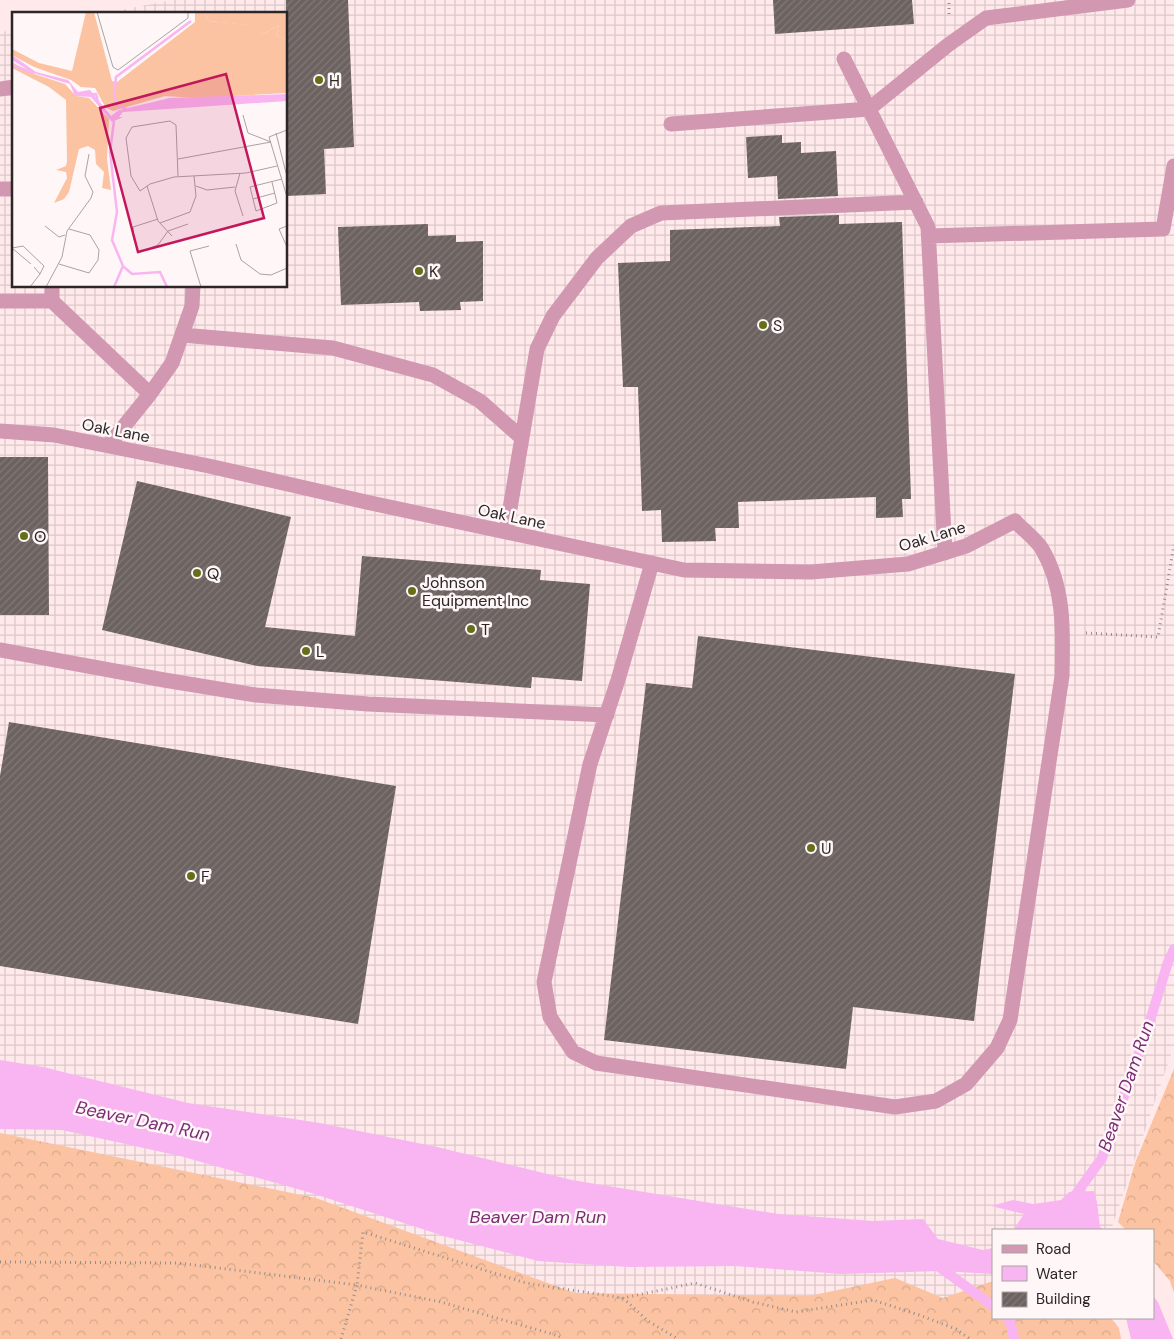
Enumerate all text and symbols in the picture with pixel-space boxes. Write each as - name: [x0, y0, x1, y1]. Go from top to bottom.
- inset map: [12, 12, 288, 288]
- place label: H: [329, 70, 340, 91]
- marker: H: [313, 74, 325, 86]
- place label: K: [429, 261, 438, 282]
- marker: K: [413, 265, 425, 277]
- place label: S: [773, 315, 782, 336]
- marker: S: [757, 319, 769, 331]
- street label: Oak Lane: [80, 414, 152, 447]
- street label: Oak Lane: [476, 499, 548, 534]
- street label: Oak Lane: [896, 516, 968, 557]
- place label: O: [34, 526, 46, 547]
- marker: O: [18, 530, 30, 542]
- place label: Q: [207, 563, 219, 584]
- marker: Q: [191, 567, 203, 579]
- place label: Johnson Equipment Inc: [422, 572, 529, 611]
- marker: Johnson Equipment Inc: [406, 585, 418, 597]
- place label: T: [481, 619, 490, 640]
- marker: T: [465, 623, 477, 635]
- place label: L: [316, 641, 324, 662]
- marker: L: [300, 645, 312, 657]
- place label: U: [821, 838, 831, 859]
- marker: U: [805, 842, 817, 854]
- place label: F: [201, 866, 210, 887]
- marker: F: [185, 870, 197, 882]
- water label: Beaver Dam Run: [1092, 1017, 1160, 1155]
- water label: Beaver Dam Run: [74, 1095, 212, 1147]
- water label: Beaver Dam Run: [470, 1205, 606, 1229]
- legend: [992, 1229, 1154, 1319]
- text: Road: [1036, 1239, 1071, 1259]
- text: Water: [1036, 1264, 1078, 1284]
- text: Building: [1036, 1289, 1091, 1309]

